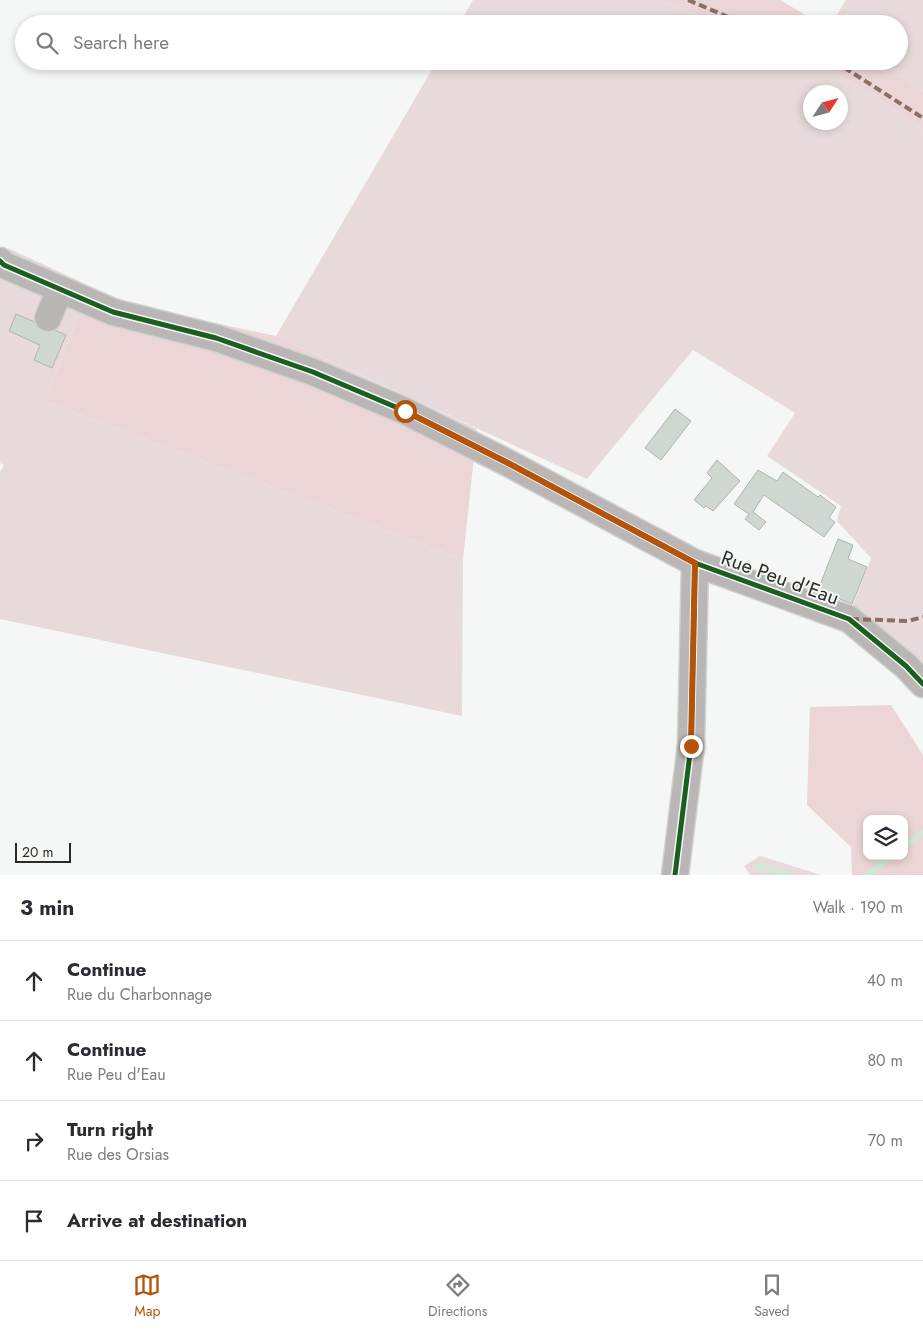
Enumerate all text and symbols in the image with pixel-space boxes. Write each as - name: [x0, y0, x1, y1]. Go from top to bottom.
- search box: [15, 15, 908, 70]
- icon: search: [33, 29, 61, 57]
- text: Search here: [73, 29, 169, 56]
- north arrow: [803, 85, 848, 130]
- route start: [394, 400, 417, 423]
- street label: Rue Peu d'Eau: [717, 543, 843, 613]
- route end: [680, 735, 703, 758]
- map controls: [863, 815, 908, 860]
- button: layers: [863, 815, 908, 860]
- scale bar: [15, 840, 71, 863]
- text: 20 m: [22, 842, 54, 862]
- text: 3 min: [20, 893, 74, 923]
- text: Walk · 190 m: [813, 896, 903, 919]
- text: Continue: [67, 956, 146, 983]
- icon: ahead: [20, 967, 48, 995]
- text: 40 m: [867, 969, 903, 992]
- text: Rue du Charbonnage: [67, 983, 212, 1006]
- text: Continue: [67, 1036, 146, 1063]
- icon: ahead: [20, 1047, 48, 1075]
- text: 80 m: [867, 1049, 903, 1072]
- text: Rue Peu d'Eau: [67, 1063, 166, 1086]
- text: Turn right: [67, 1116, 153, 1143]
- icon: right: [20, 1127, 48, 1155]
- text: 70 m: [868, 1129, 903, 1152]
- text: Rue des Orsias: [67, 1143, 169, 1166]
- icon: arrive: [20, 1207, 48, 1235]
- text: Arrive at destination: [67, 1207, 247, 1234]
- tab: Map: [133, 1271, 161, 1321]
- tab: Directions: [428, 1271, 487, 1321]
- tab: Saved: [754, 1271, 790, 1321]

